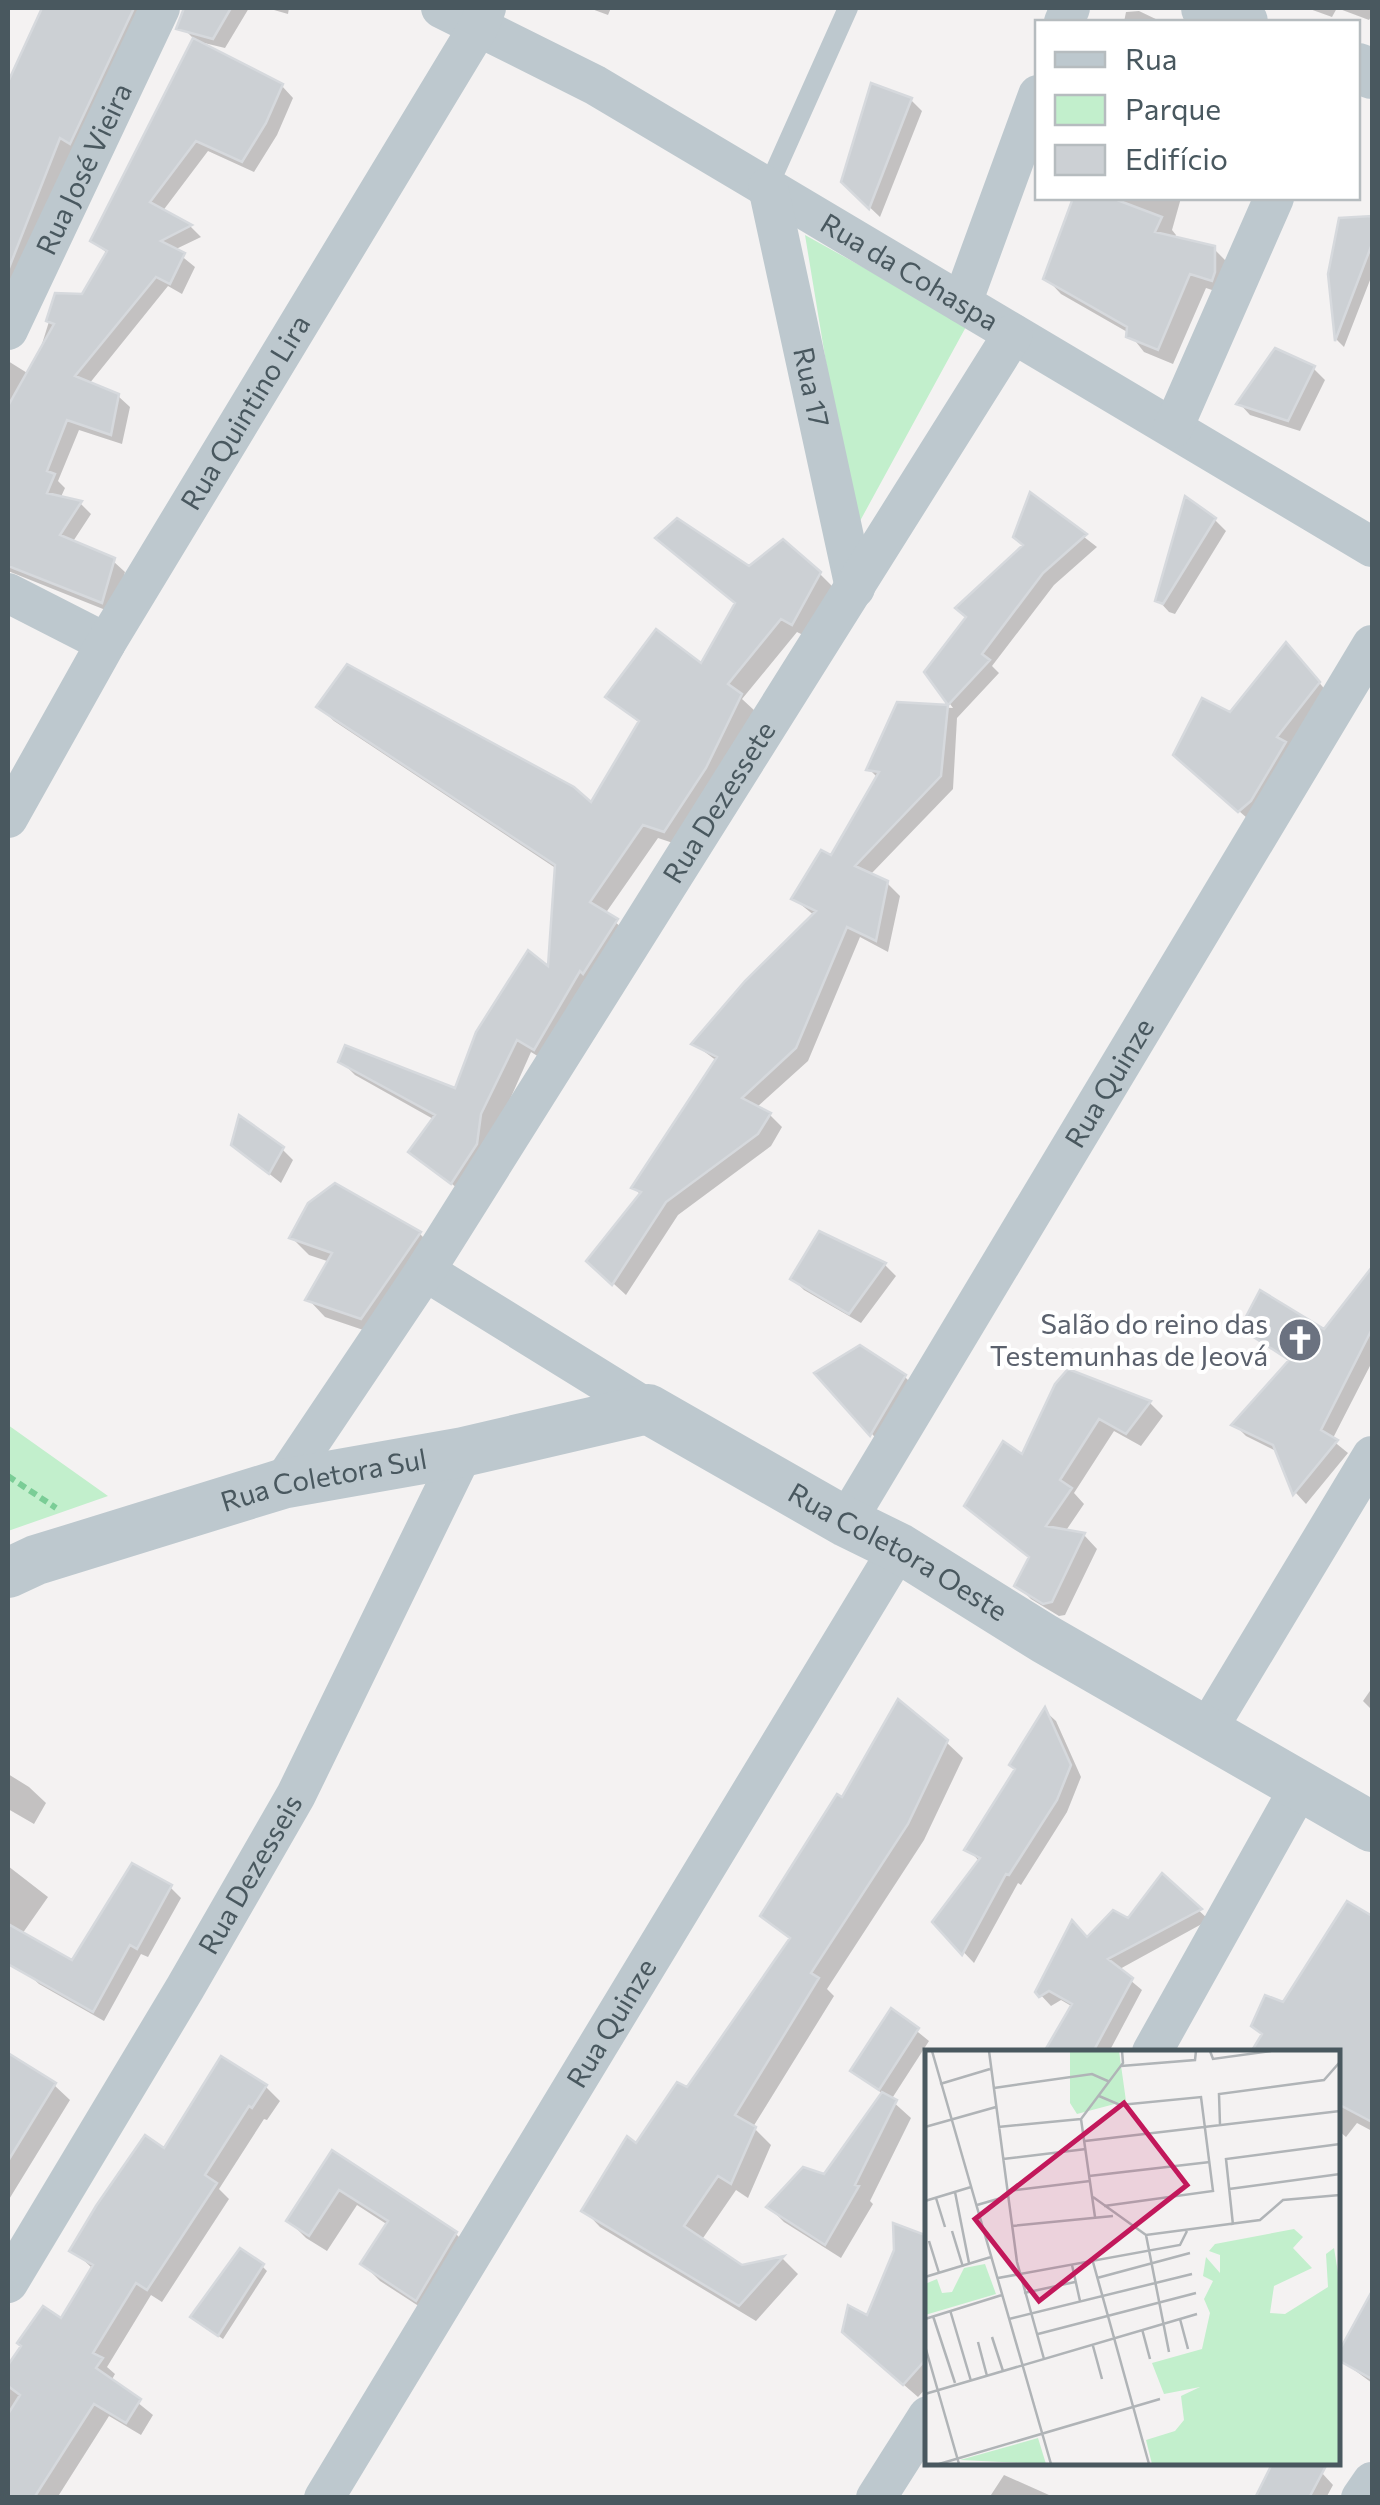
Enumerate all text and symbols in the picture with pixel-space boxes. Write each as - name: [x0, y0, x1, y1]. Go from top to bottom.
- legend: [1035, 20, 1360, 200]
- text: Rua: [1125, 39, 1177, 76]
- street label: Rua José Vieira: [28, 77, 138, 260]
- text: Parque: [1125, 89, 1221, 126]
- text: Edifício: [1125, 139, 1228, 176]
- street label: Rua da Cohaspa: [815, 205, 1005, 337]
- street label: Rua Quintino Lira: [173, 308, 316, 516]
- street label: Rua 17: [787, 344, 838, 430]
- street label: Rua Dezessete: [655, 715, 782, 889]
- street label: Rua Quinze: [1057, 1012, 1160, 1153]
- place label: Salão do reino das Testemunhas de Jeová: [990, 1306, 1268, 1372]
- church icon: Salão do reino das Testemunhas de Jeová: [1277, 1317, 1323, 1363]
- street label: Rua Coletora Sul: [216, 1441, 429, 1518]
- street label: Rua Coletora Oeste: [783, 1475, 1014, 1627]
- street label: Rua Dezesseis: [190, 1788, 309, 1960]
- street label: Rua Quinze: [559, 1952, 663, 2093]
- inset map: [925, 2050, 1340, 2465]

